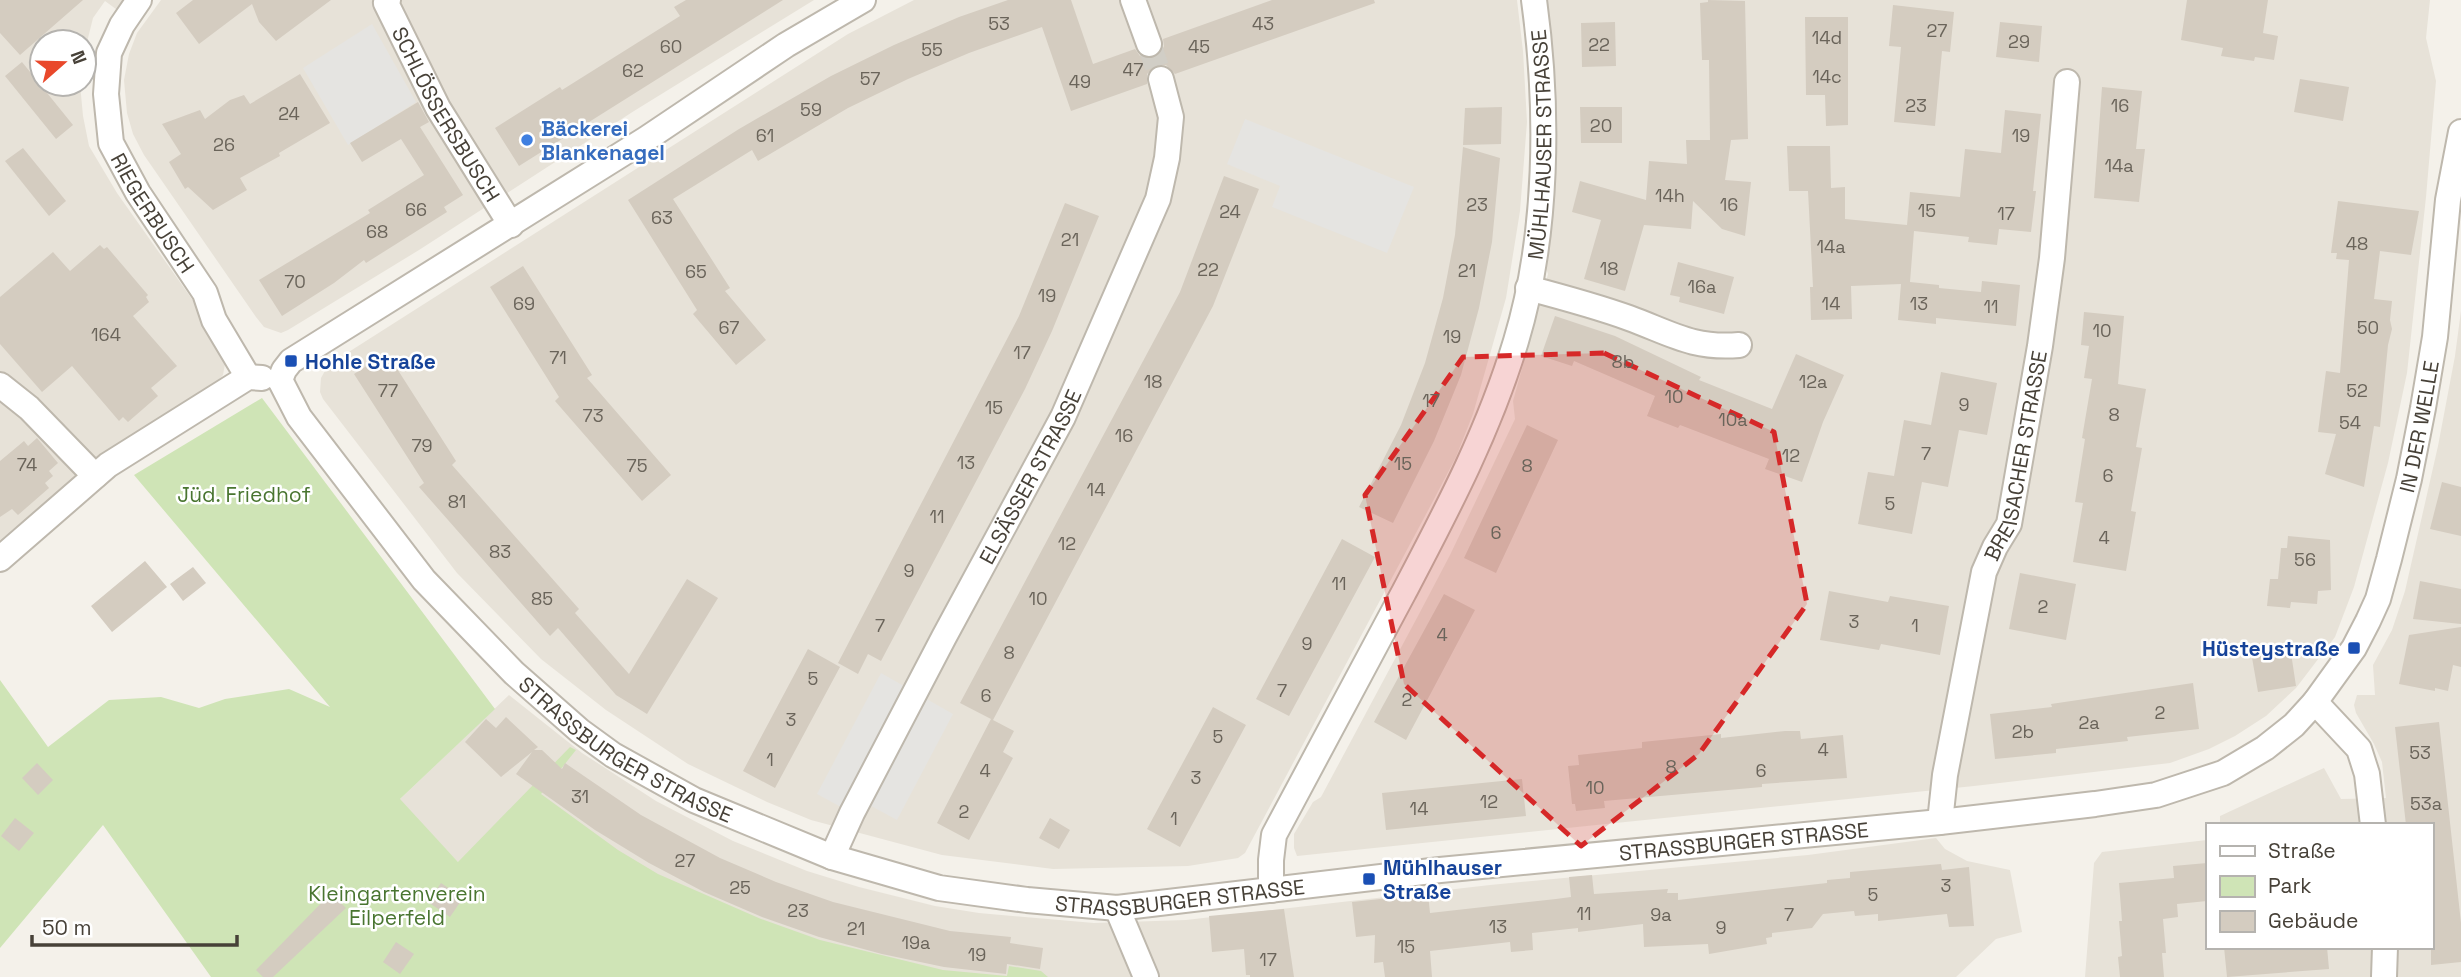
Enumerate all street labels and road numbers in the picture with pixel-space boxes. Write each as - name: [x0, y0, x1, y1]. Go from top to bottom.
- street label: SCHLÖSSERSBUSCH: [386, 22, 506, 207]
- street label: MÜHLHAUSER STRASSE: [1521, 28, 1557, 261]
- street label: RIEGERBUSCH: [105, 148, 201, 278]
- street label: BREISACHER STRASSE: [1977, 348, 2052, 565]
- street label: IN DER WELLE: [2393, 358, 2444, 495]
- street label: ELSÄSSER STRASSE: [973, 385, 1087, 569]
- street label: STRASSBURGER STRASSE: [513, 670, 737, 828]
- street label: STRASSBURGER STRASSE: [1618, 815, 1870, 866]
- street label: STRASSBURGER STRASSE: [1054, 873, 1306, 922]

